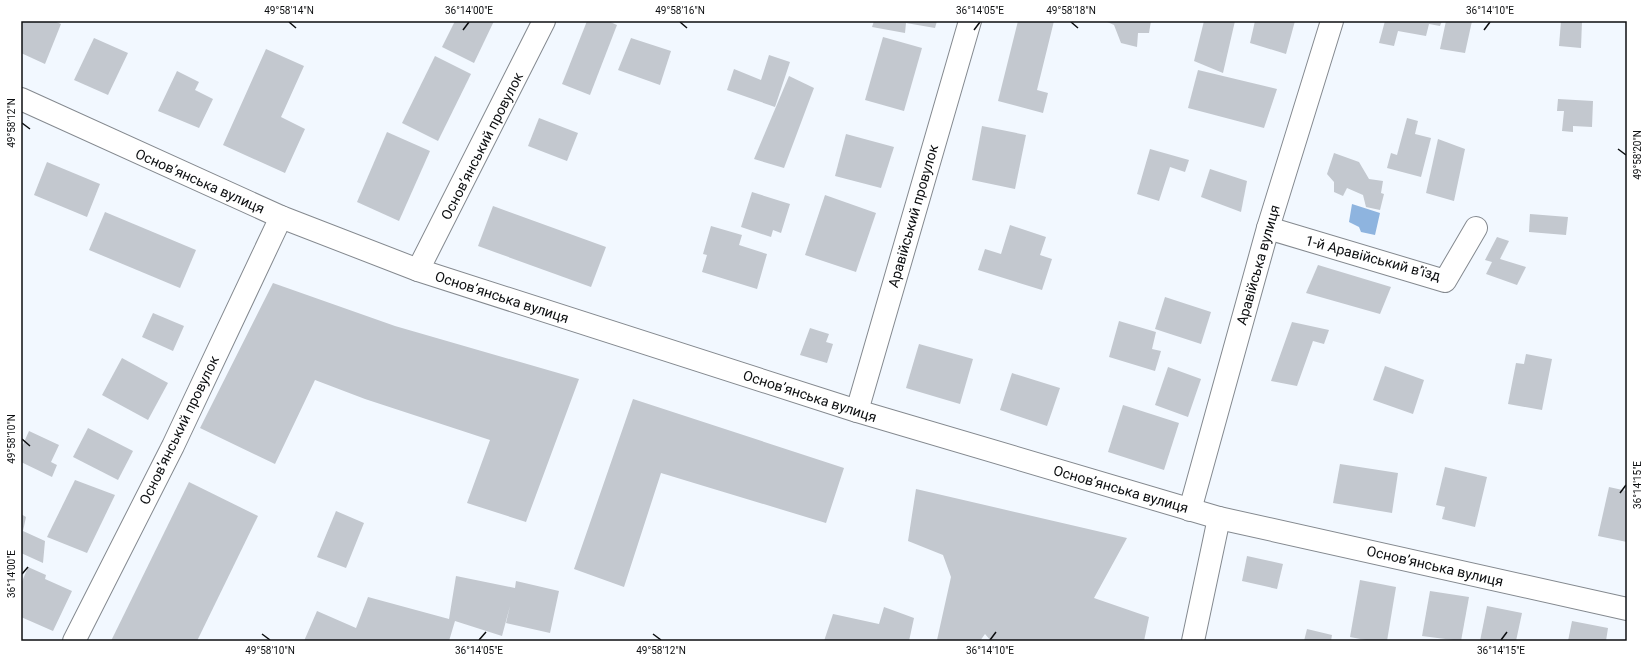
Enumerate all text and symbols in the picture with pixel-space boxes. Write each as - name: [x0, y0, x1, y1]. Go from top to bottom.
- text: 49°58'14"N: [264, 5, 314, 16]
- text: 36°14'00"E: [445, 5, 493, 16]
- text: 49°58'16"N: [655, 5, 705, 16]
- text: 36°14'05"E: [956, 5, 1004, 16]
- text: 49°58'18"N: [1046, 5, 1096, 16]
- text: 36°14'10"E: [1466, 5, 1514, 16]
- street label: Основ’янський провулок: [438, 69, 526, 222]
- text: 49°58'12"N: [6, 98, 17, 148]
- text: 49°58'20"N: [1632, 130, 1643, 180]
- street label: Аравійський провулок: [885, 142, 941, 289]
- street label: Основ’янська вулиця: [133, 145, 267, 217]
- street label: Аравійська вулиця: [1233, 203, 1283, 327]
- street label: 1-й Аравійський в’їзд: [1304, 232, 1443, 284]
- street label: Основ’янська вулиця: [433, 268, 571, 326]
- street label: Основ’янський провулок: [136, 353, 222, 507]
- street label: Основ’янська вулиця: [741, 367, 879, 425]
- text: 49°58'10"N: [6, 414, 17, 464]
- text: 36°14'15"E: [1632, 461, 1643, 509]
- street label: Основ’янська вулиця: [1052, 462, 1190, 516]
- street label: Основ’янська вулиця: [1365, 543, 1505, 589]
- text: 36°14'00"E: [6, 550, 17, 598]
- text: 49°58'10"N: [245, 645, 295, 656]
- text: 36°14'05"E: [455, 645, 503, 656]
- text: 49°58'12"N: [636, 645, 686, 656]
- text: 36°14'10"E: [966, 645, 1014, 656]
- text: 36°14'15"E: [1477, 645, 1525, 656]

